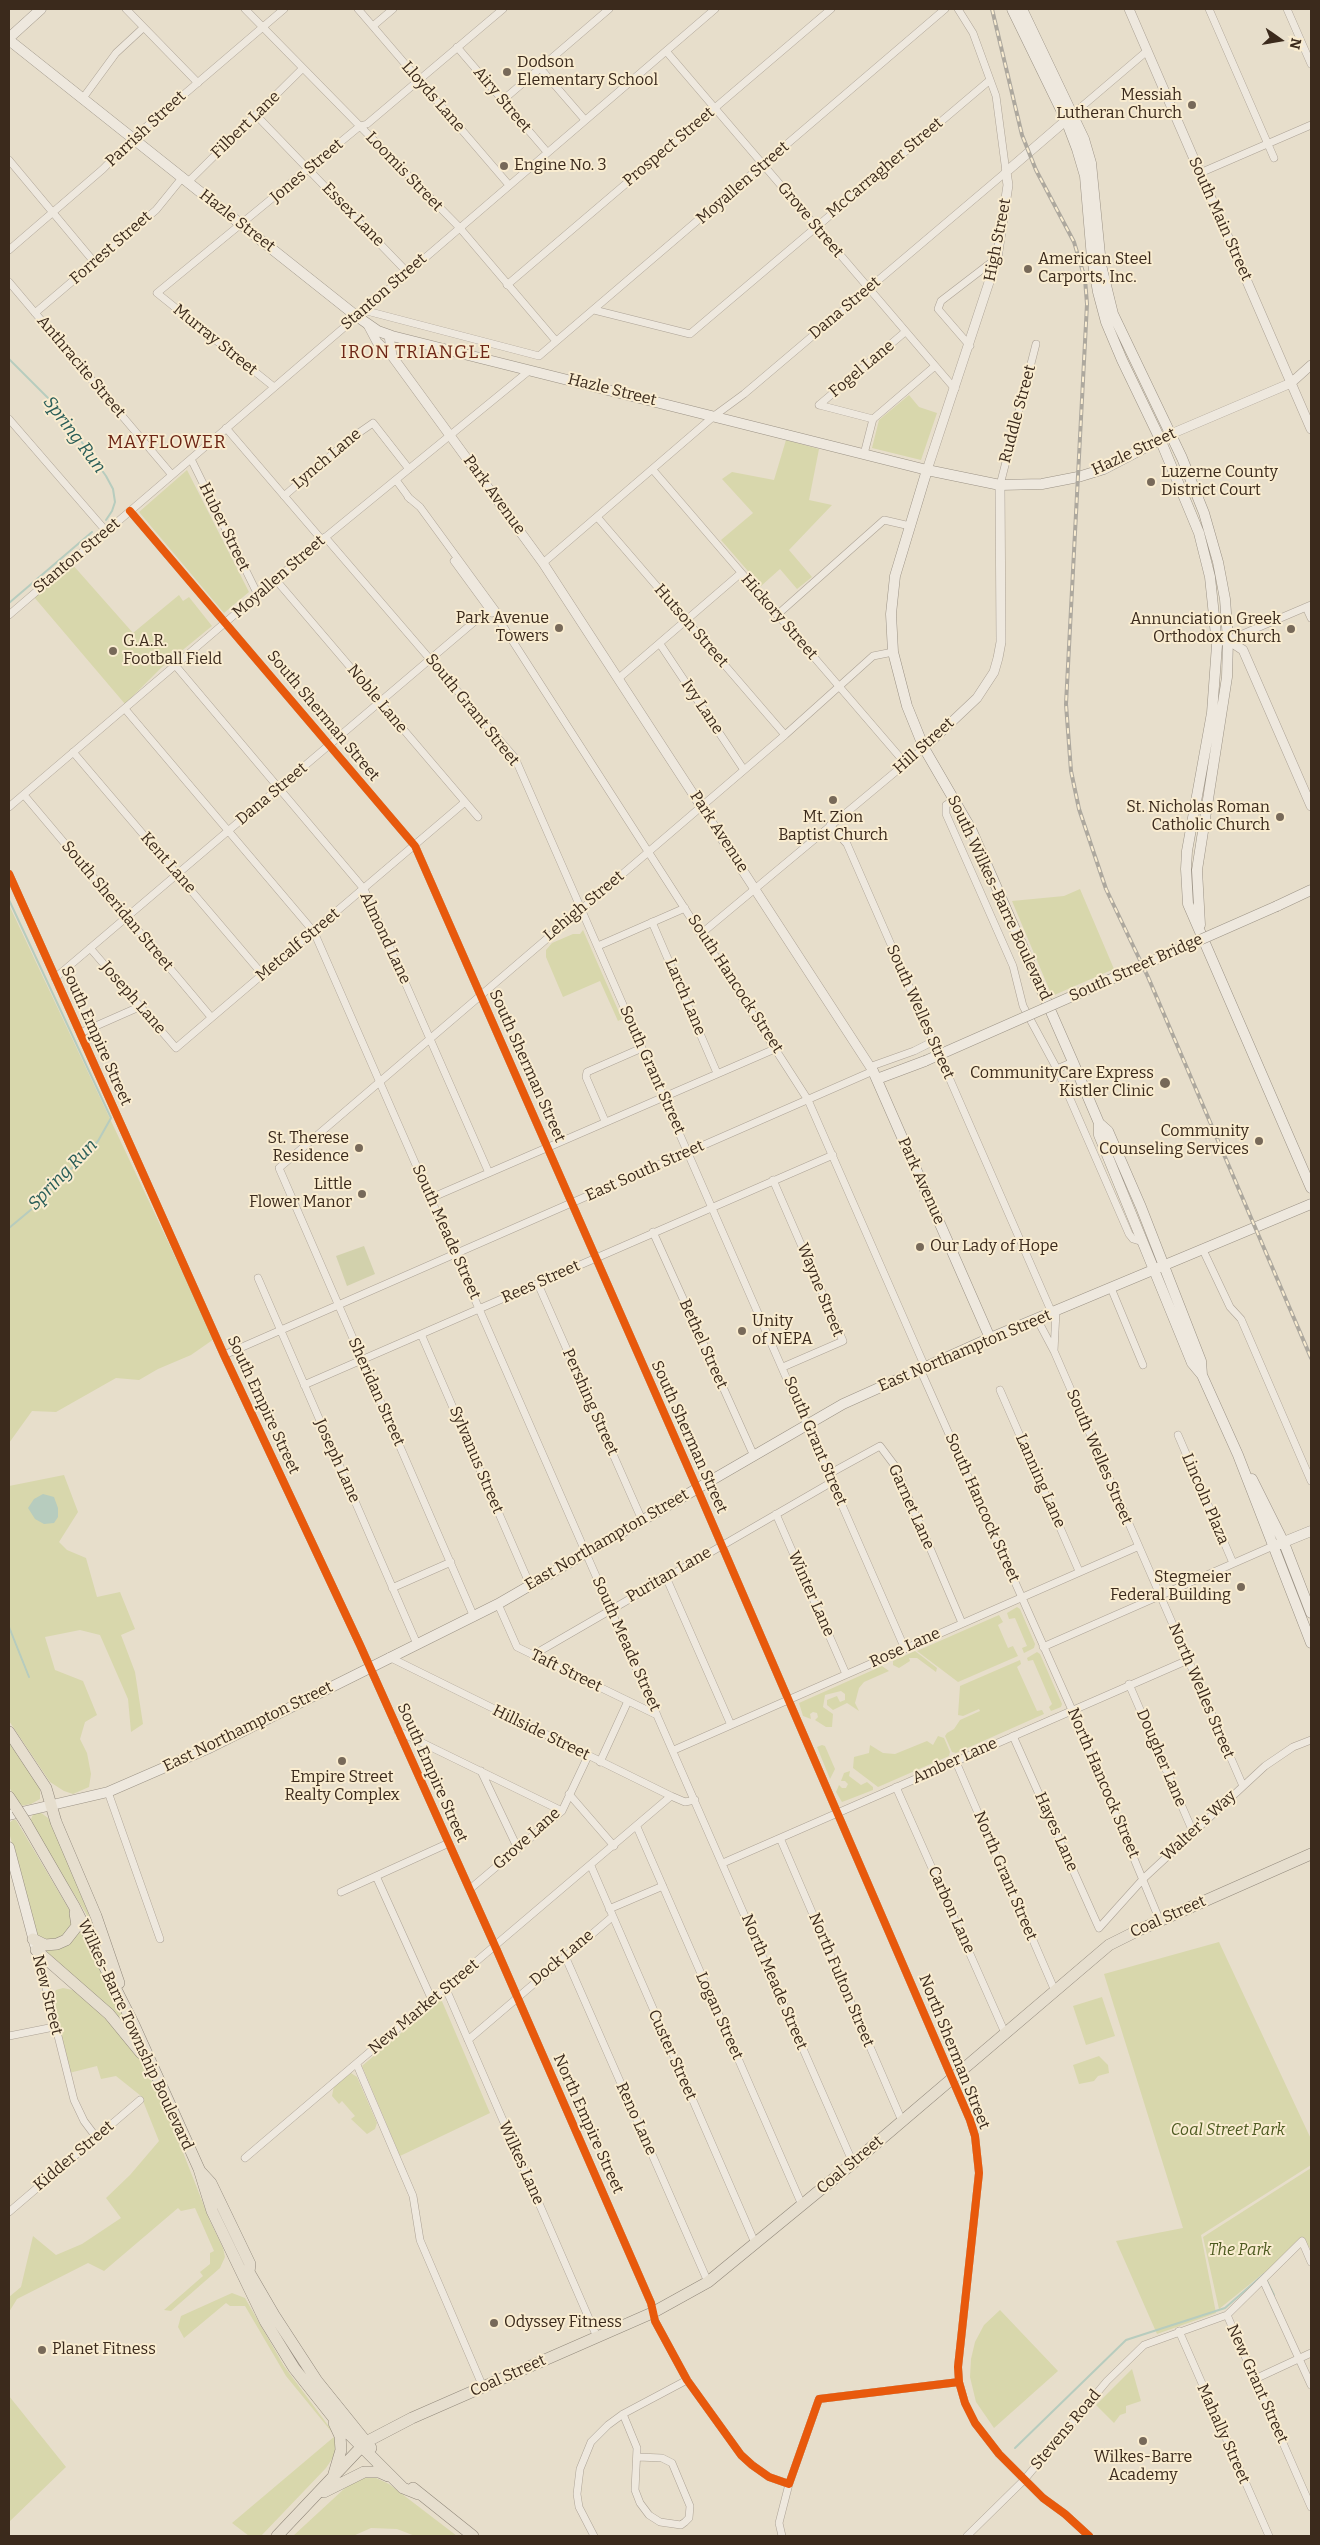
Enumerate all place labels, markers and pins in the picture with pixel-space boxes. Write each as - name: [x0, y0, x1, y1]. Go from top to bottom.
- place label: Dodson Elementary School: [517, 53, 658, 91]
- marker: Dodson Elementary School: [501, 66, 513, 78]
- place label: Messiah Lutheran Church: [1056, 86, 1182, 124]
- marker: Messiah Lutheran Church: [1186, 99, 1198, 111]
- place label: Engine No. 3: [514, 156, 607, 176]
- marker: Engine No. 3: [498, 160, 510, 172]
- place label: American Steel Carports, Inc.: [1038, 250, 1152, 288]
- marker: American Steel Carports, Inc.: [1022, 263, 1034, 275]
- place label: Luzerne County District Court: [1161, 463, 1278, 501]
- marker: Luzerne County District Court: [1145, 476, 1157, 488]
- place label: Park Avenue Towers: [456, 609, 549, 647]
- place label: Annunciation Greek Orthodox Church: [1130, 610, 1281, 648]
- marker: Park Avenue Towers: [553, 622, 565, 634]
- marker: Annunciation Greek Orthodox Church: [1285, 623, 1297, 635]
- place label: G.A.R. Football Field: [123, 632, 222, 670]
- marker: G.A.R. Football Field: [107, 645, 119, 657]
- marker: Mt. Zion Baptist Church: [827, 794, 839, 806]
- place label: St. Nicholas Roman Catholic Church: [1126, 798, 1270, 836]
- place label: Mt. Zion Baptist Church: [778, 808, 888, 846]
- marker: St. Nicholas Roman Catholic Church: [1274, 811, 1286, 823]
- place label: CommunityCare Express Kistler Clinic: [970, 1064, 1154, 1102]
- marker: CommunityCare Express Kistler Clinic: [1158, 1076, 1172, 1090]
- place label: Community Counseling Services: [1099, 1122, 1249, 1160]
- place label: St. Therese Residence: [268, 1129, 349, 1167]
- marker: Community Counseling Services: [1253, 1135, 1265, 1147]
- marker: St. Therese Residence: [353, 1142, 365, 1154]
- place label: Little Flower Manor: [249, 1175, 352, 1213]
- marker: Little Flower Manor: [356, 1188, 368, 1200]
- place label: Our Lady of Hope: [930, 1237, 1058, 1257]
- marker: Our Lady of Hope: [914, 1241, 926, 1253]
- place label: Unity of NEPA: [752, 1312, 813, 1350]
- marker: Unity of NEPA: [736, 1325, 748, 1337]
- place label: Stegmeier Federal Building: [1110, 1568, 1231, 1606]
- marker: Stegmeier Federal Building: [1235, 1581, 1247, 1593]
- marker: Empire Street Realty Complex: [336, 1755, 348, 1767]
- place label: Empire Street Realty Complex: [284, 1768, 400, 1806]
- place label: Odyssey Fitness: [504, 2313, 622, 2333]
- marker: Odyssey Fitness: [488, 2317, 500, 2329]
- place label: Planet Fitness: [52, 2340, 156, 2360]
- marker: Planet Fitness: [36, 2344, 48, 2356]
- marker: Wilkes-Barre Academy: [1137, 2435, 1149, 2447]
- place label: Wilkes-Barre Academy: [1094, 2448, 1192, 2486]

